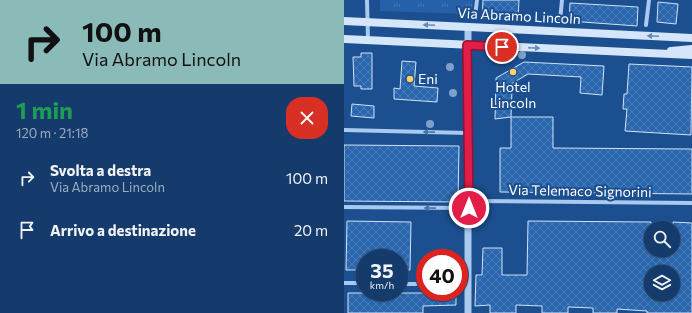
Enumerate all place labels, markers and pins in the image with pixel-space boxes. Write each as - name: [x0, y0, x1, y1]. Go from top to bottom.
- pin: [485, 30, 519, 64]
- marker: Hotel Lincoln: [508, 67, 518, 77]
- place label: Eni: [418, 70, 438, 87]
- marker: Eni: [405, 74, 415, 84]
- place label: Hotel Lincoln: [490, 78, 536, 111]

